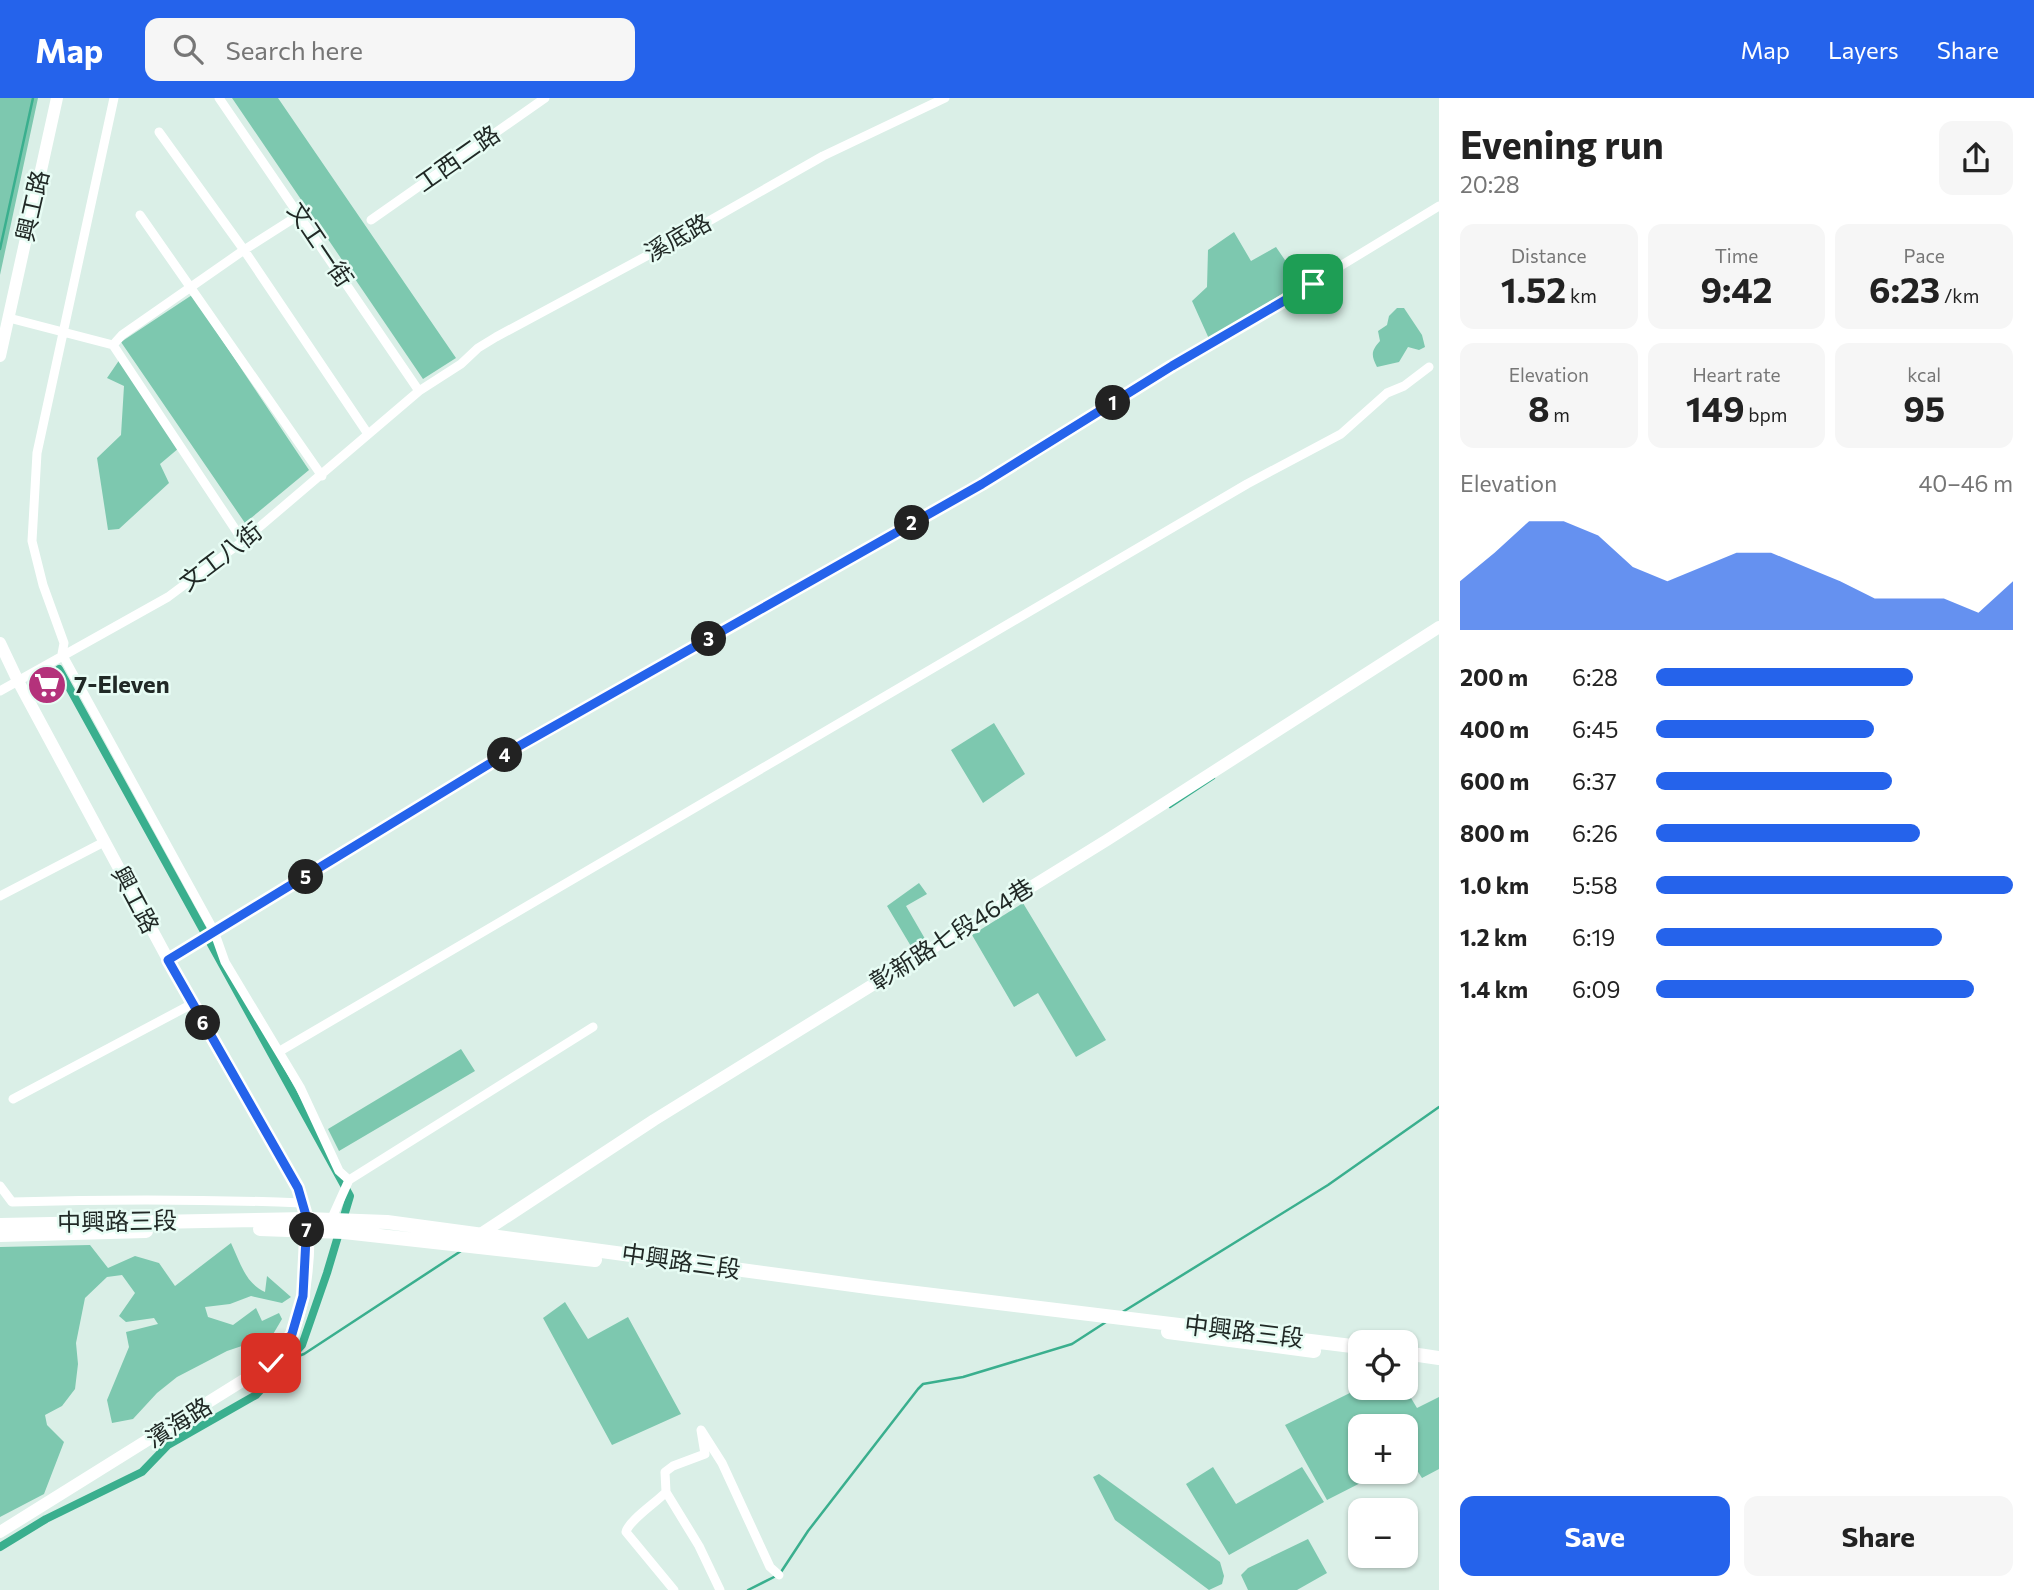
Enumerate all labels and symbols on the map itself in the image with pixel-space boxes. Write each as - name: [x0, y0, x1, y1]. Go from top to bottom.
- street label: 工西二路: [410, 118, 505, 197]
- street label: 興工路: [9, 167, 54, 244]
- street label: 文工一街: [282, 196, 360, 292]
- street label: 溪底路: [639, 207, 716, 267]
- pin: [1283, 254, 1343, 314]
- pin: 1: [1096, 386, 1130, 420]
- pin: 2: [894, 506, 930, 540]
- street label: 文工八街: [173, 515, 267, 596]
- pin: 3: [692, 622, 726, 656]
- supermarket icon: 7-Eleven: [26, 664, 68, 706]
- place label: 7-Eleven: [74, 669, 170, 698]
- pin: 4: [488, 738, 522, 772]
- pin: 5: [288, 860, 324, 894]
- street label: 興工路: [107, 861, 166, 938]
- street label: 彰新路七段464巷: [864, 872, 1038, 996]
- pin: 6: [186, 1006, 220, 1040]
- street label: 中興路三段: [57, 1205, 177, 1236]
- pin: 7: [290, 1212, 324, 1248]
- street label: 中興路三段: [620, 1238, 743, 1283]
- street label: 中興路三段: [1183, 1309, 1306, 1352]
- pin: [241, 1333, 301, 1393]
- street label: 濱海路: [140, 1390, 216, 1453]

